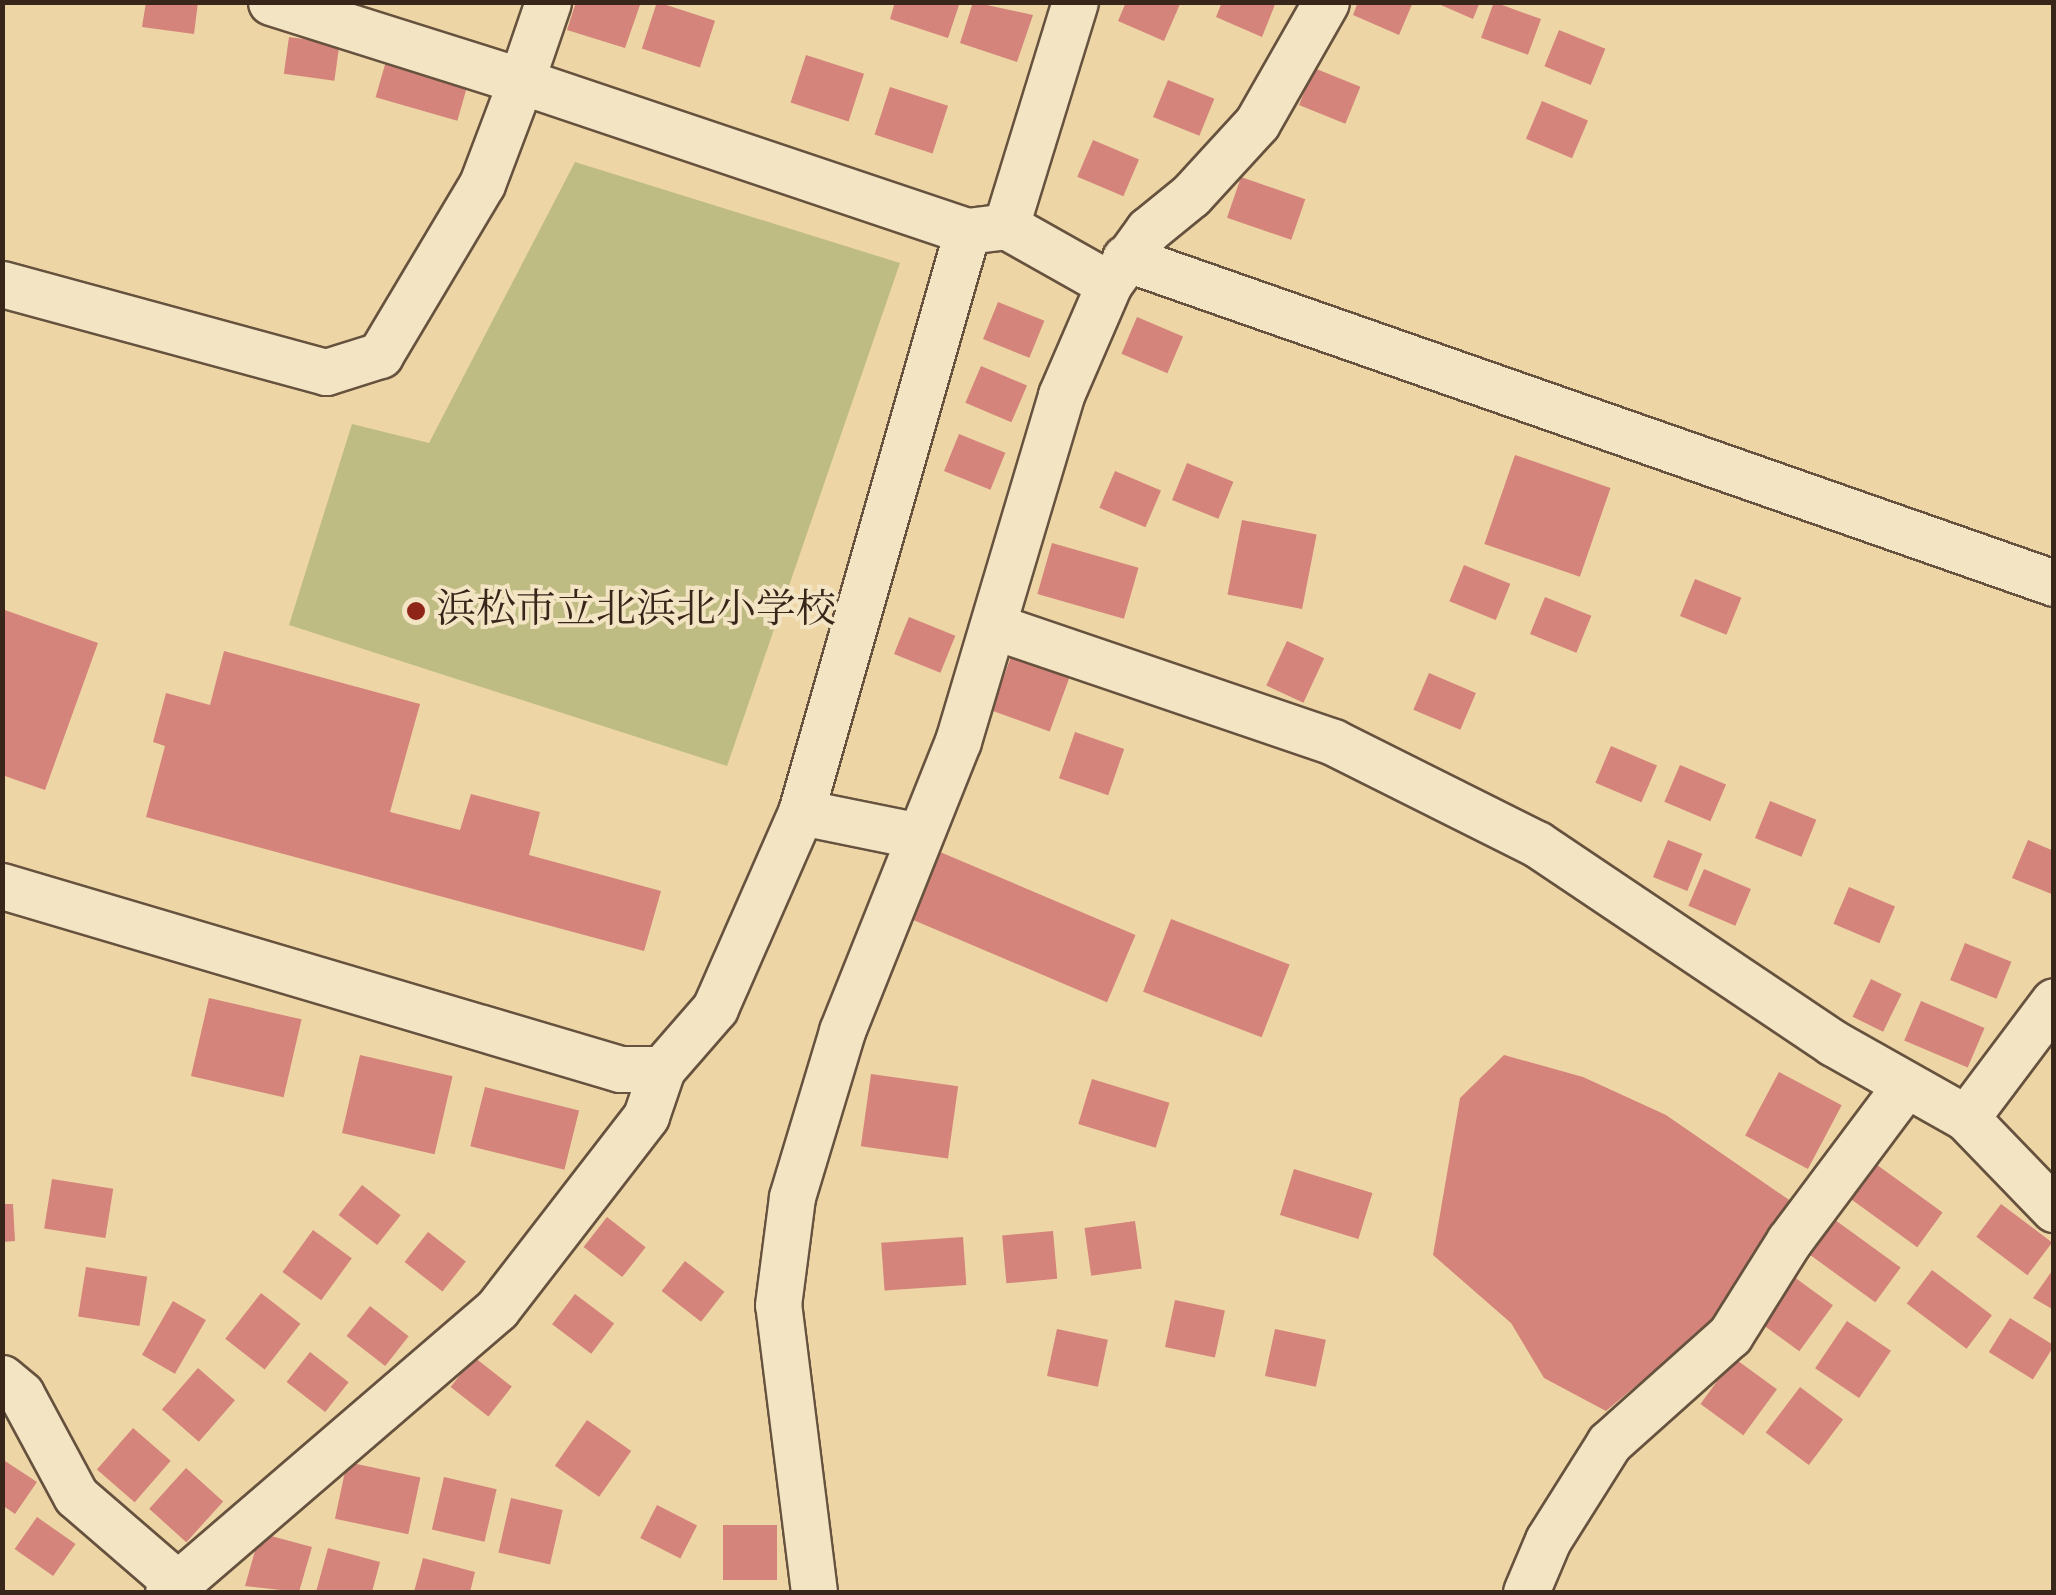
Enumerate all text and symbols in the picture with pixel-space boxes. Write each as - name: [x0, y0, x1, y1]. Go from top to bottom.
- place label: 浜松市立北浜北小学校: [436, 587, 836, 635]
- marker: 浜松市立北浜北小学校: [405, 600, 427, 622]

